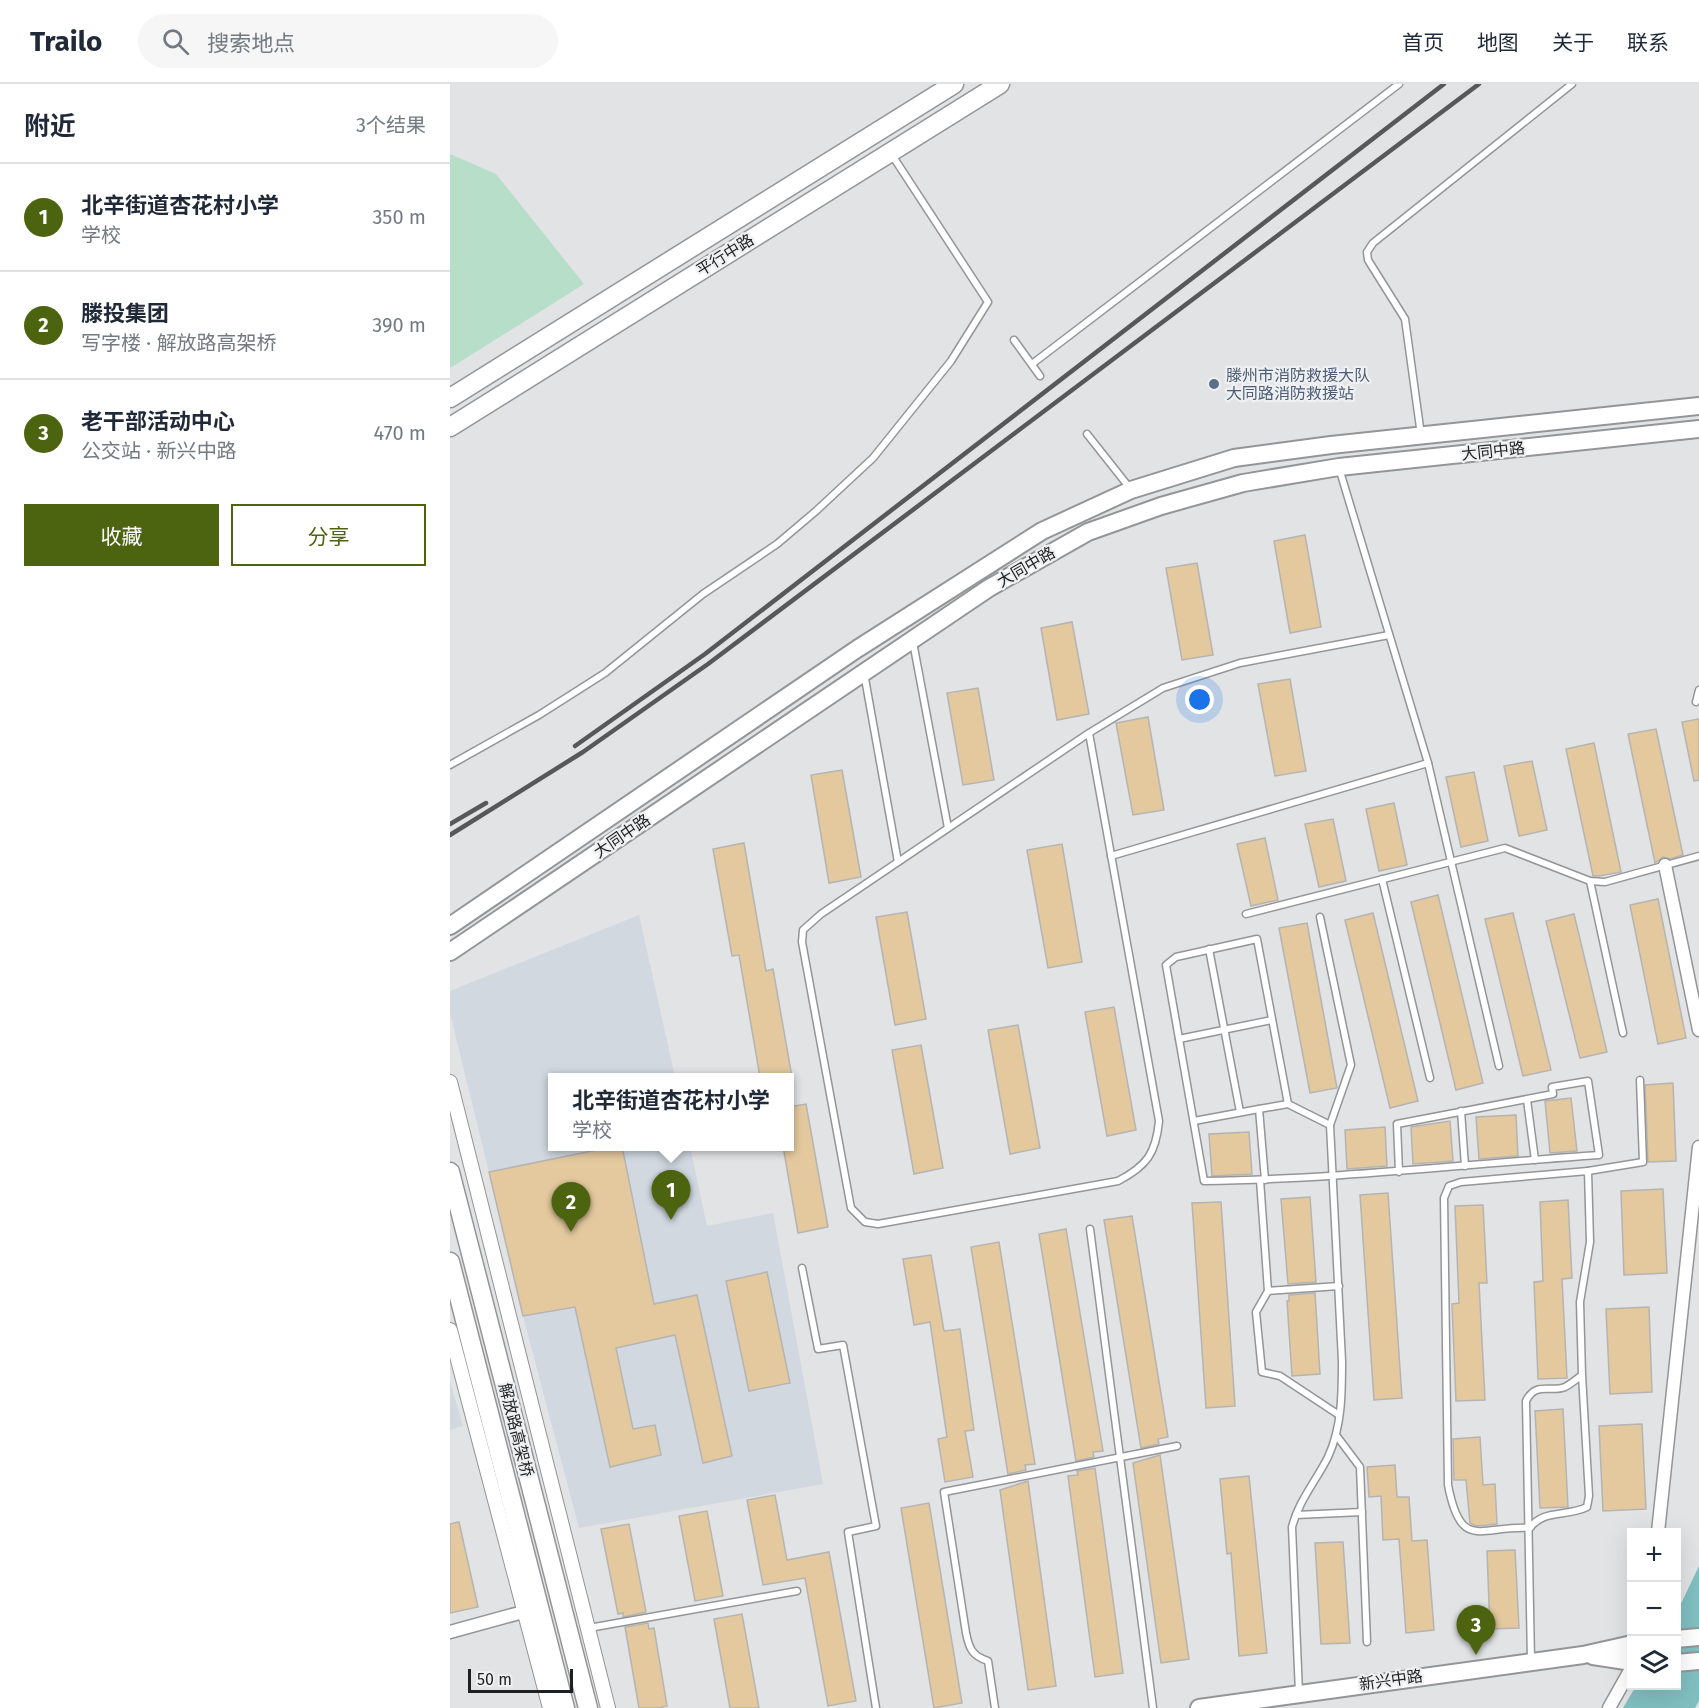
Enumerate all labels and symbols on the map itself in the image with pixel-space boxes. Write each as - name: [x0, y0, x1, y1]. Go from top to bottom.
- street label: 平行中路: [693, 230, 757, 280]
- place label: 滕州市消防救援大队 大同路消防救援站: [1226, 366, 1370, 403]
- marker: 滕州市消防救援大队 大同路消防救援站: [1207, 377, 1221, 391]
- street label: 大同中路: [1460, 438, 1526, 464]
- street label: 大同中路: [994, 543, 1058, 591]
- your location: [1185, 685, 1214, 714]
- street label: 大同中路: [590, 810, 654, 862]
- pin: 1: [652, 1170, 690, 1220]
- pin: 2: [552, 1182, 590, 1232]
- street label: 解放路高架桥: [495, 1381, 537, 1479]
- pin: 3: [1456, 1606, 1496, 1655]
- scale bar: [468, 1666, 573, 1694]
- street label: 新兴中路: [1358, 1666, 1424, 1694]

